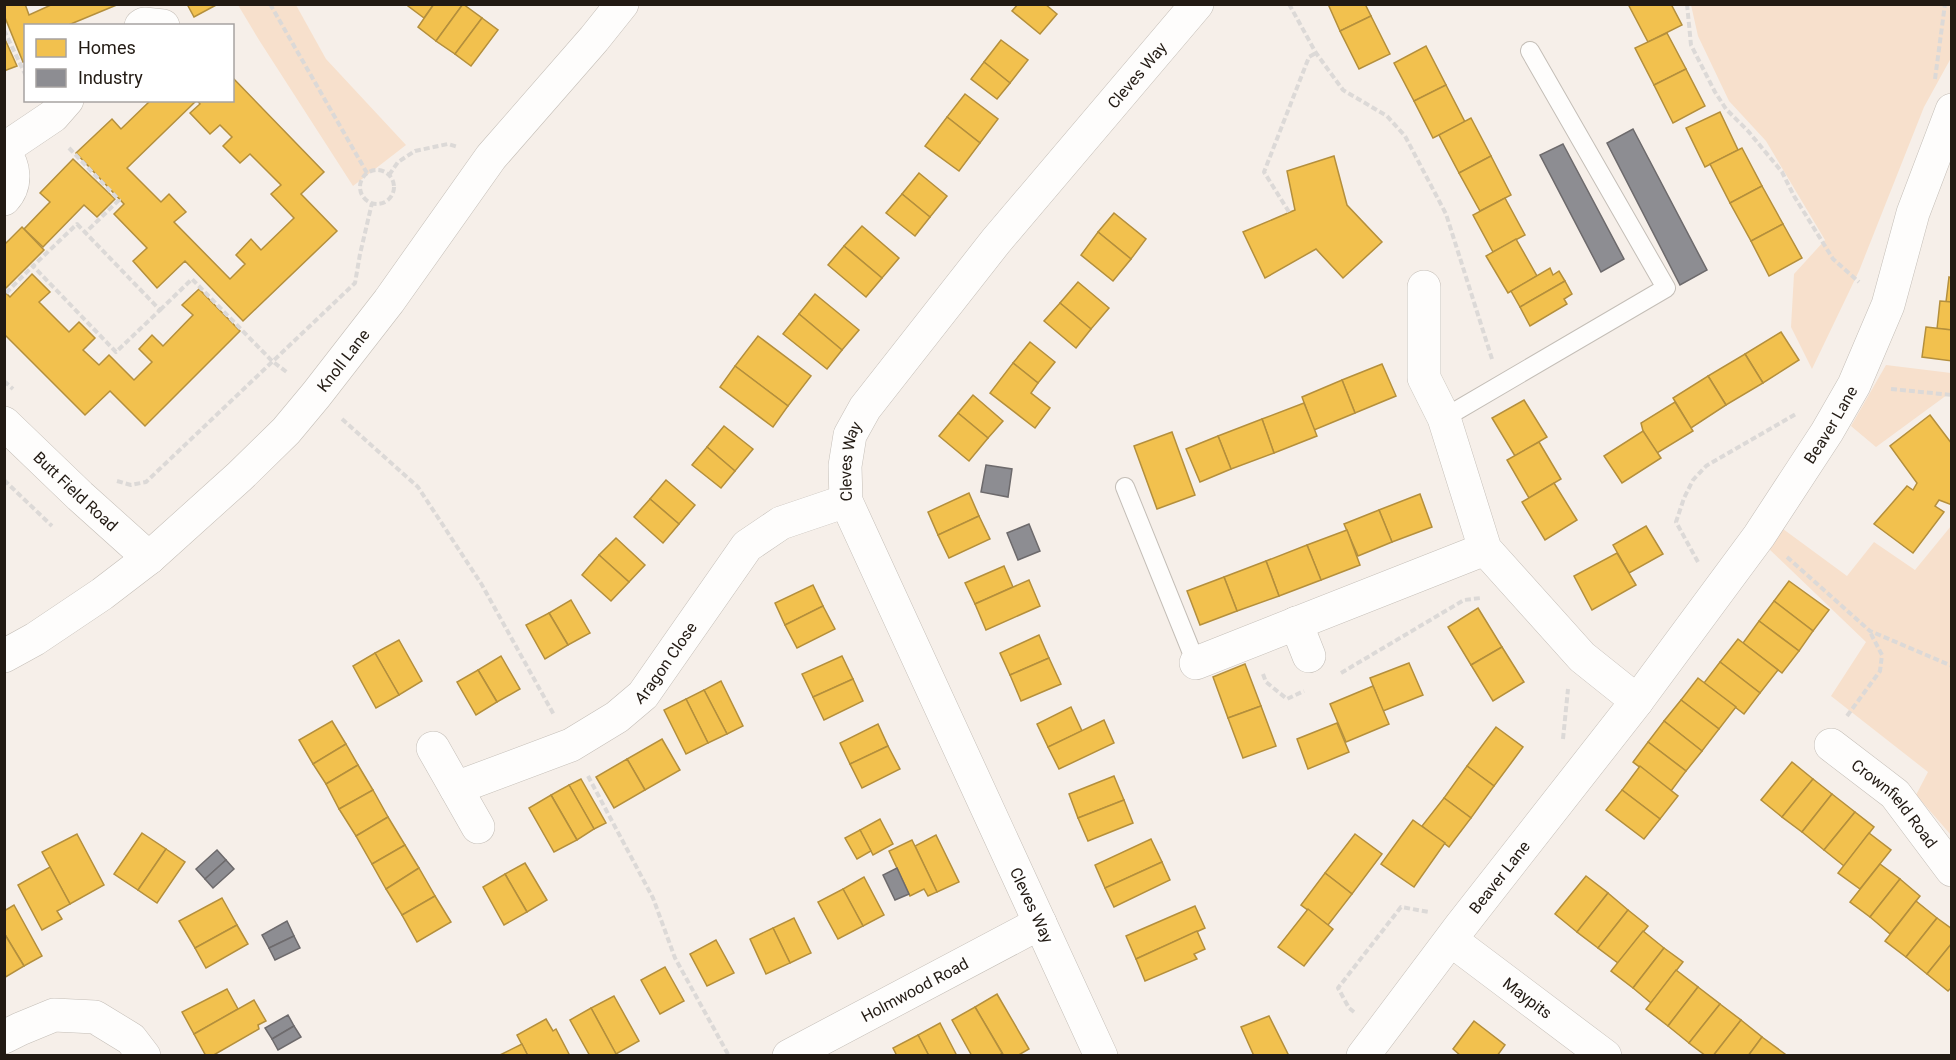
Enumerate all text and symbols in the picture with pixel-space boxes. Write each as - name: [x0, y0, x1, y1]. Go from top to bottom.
- legend: [24, 24, 234, 102]
- text: Homes: [78, 37, 136, 58]
- street label: Cleves Way: [1104, 38, 1171, 112]
- text: Industry: [78, 67, 143, 88]
- street label: Knoll Lane: [313, 325, 374, 396]
- street label: Beaver Lane: [1800, 383, 1861, 467]
- street label: Cleves Way: [836, 418, 866, 502]
- street label: Butt Field Road: [30, 448, 121, 535]
- street label: Aragon Close: [631, 619, 701, 708]
- street label: Crownfield Road: [1848, 755, 1941, 852]
- street label: Beaver Lane: [1465, 837, 1534, 917]
- street label: Cleves Way: [1006, 864, 1057, 946]
- street label: Holmwood Road: [858, 954, 971, 1026]
- street label: Maypits: [1499, 974, 1556, 1023]

